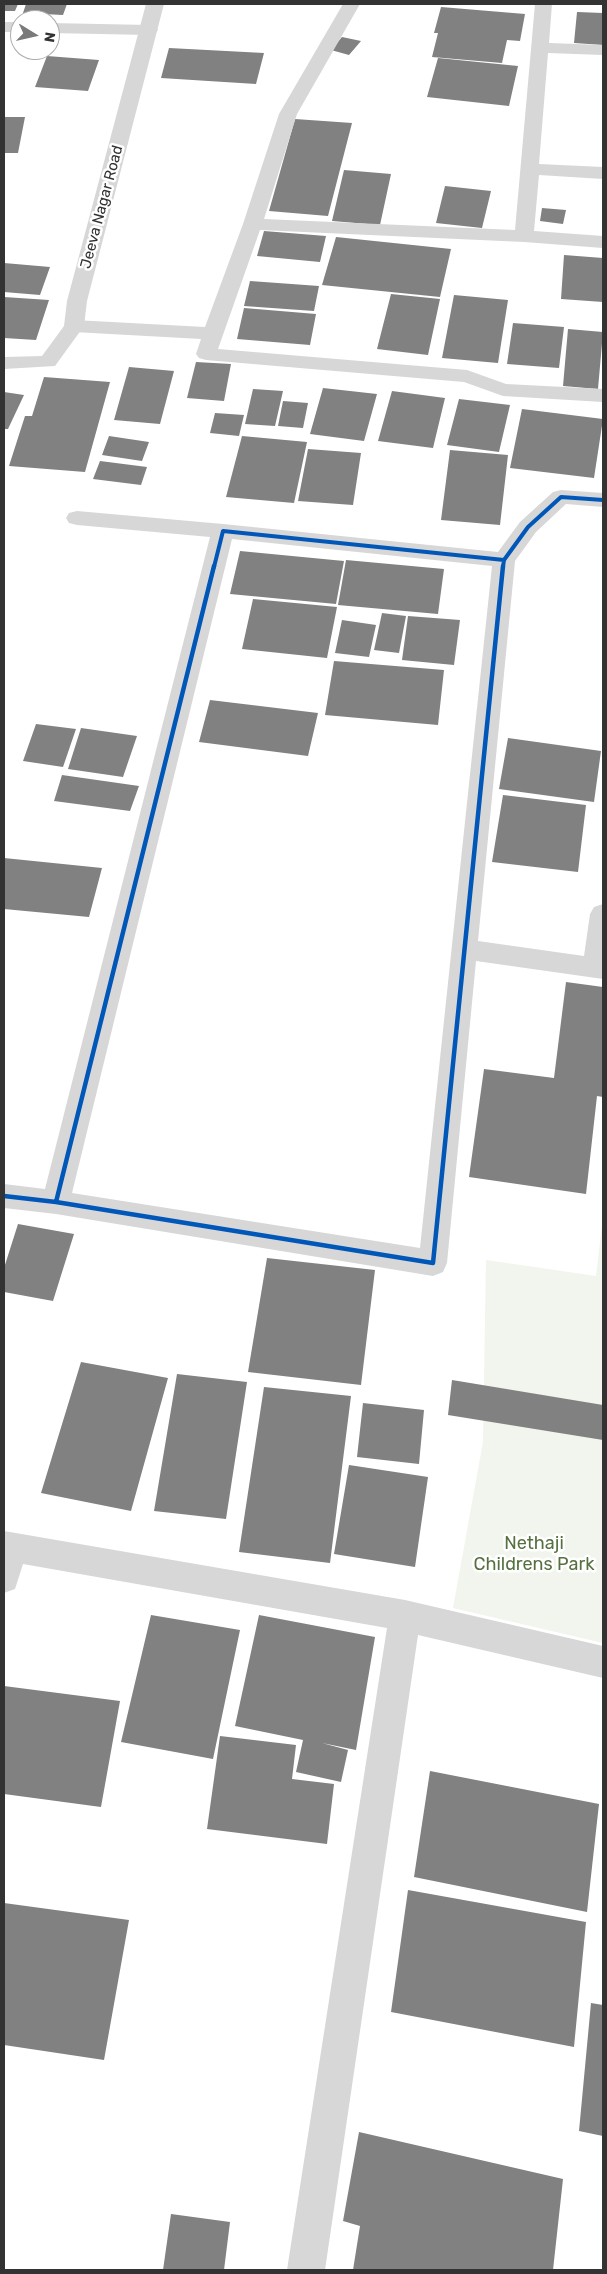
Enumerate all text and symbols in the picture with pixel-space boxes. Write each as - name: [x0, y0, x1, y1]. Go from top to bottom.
- north arrow: [10, 10, 60, 60]
- text: N: [40, 31, 59, 44]
- street label: Jeeva Nagar Road: [77, 143, 127, 271]
- park label: Nethaji Childrens Park: [473, 1533, 595, 1576]

